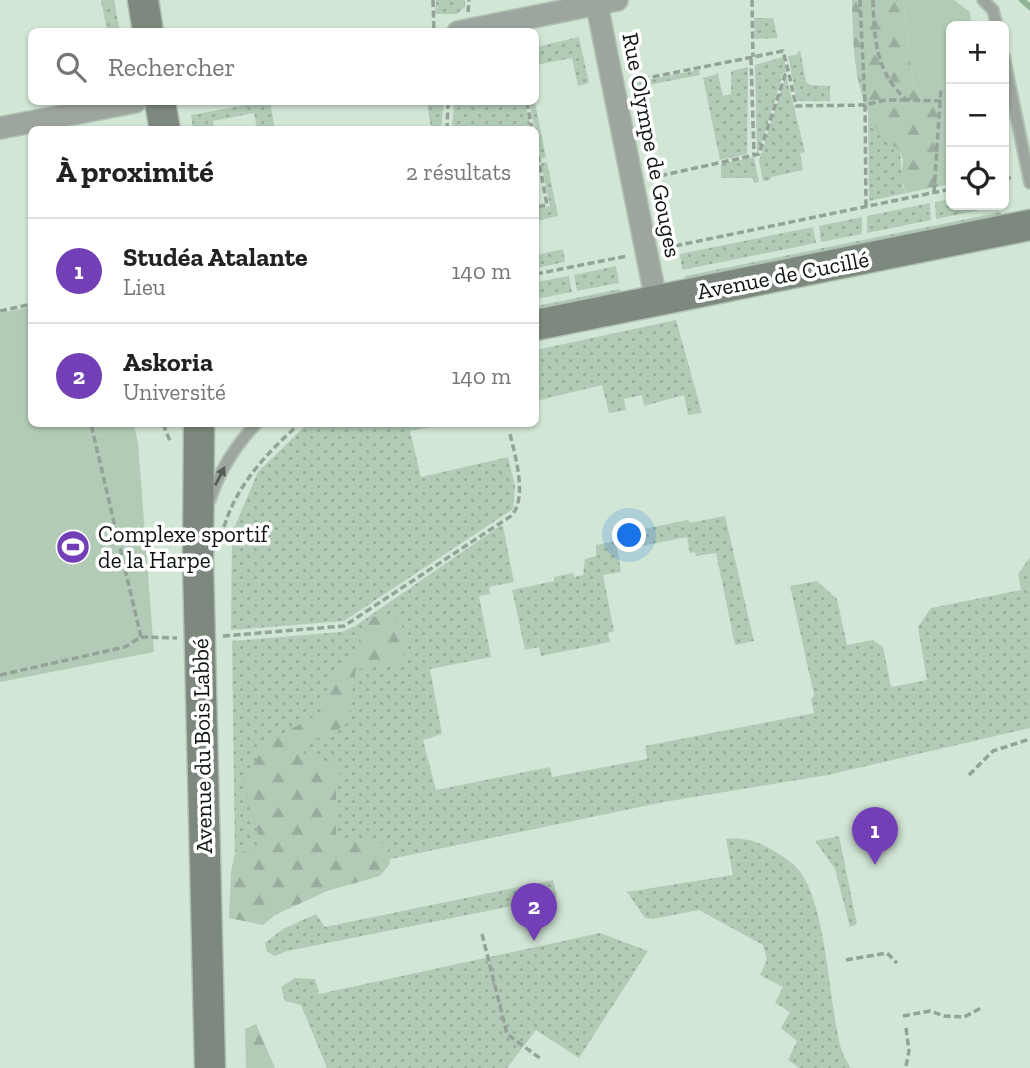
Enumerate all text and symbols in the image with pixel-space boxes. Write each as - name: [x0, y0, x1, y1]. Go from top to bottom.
- map controls: [946, 21, 1009, 210]
- button: +: [946, 21, 1009, 84]
- search box: [28, 28, 539, 105]
- street label: Rue Olympe de Gouges: [616, 30, 688, 260]
- icon: search: [52, 48, 90, 86]
- text: Rechercher: [108, 51, 235, 83]
- button: −: [946, 84, 1009, 147]
- button: locate: [946, 147, 1009, 210]
- text: À proximité: [56, 154, 214, 190]
- text: 2 résultats: [406, 158, 511, 186]
- text: Studéa Atalante: [123, 241, 308, 273]
- street label: Avenue de Cucillé: [695, 245, 871, 305]
- text: 1: [74, 257, 84, 285]
- text: 140 m: [451, 257, 511, 285]
- text: Lieu: [123, 273, 166, 301]
- text: Askoria: [123, 346, 213, 378]
- text: 2: [73, 362, 85, 390]
- text: 140 m: [451, 362, 511, 390]
- text: Université: [123, 378, 226, 406]
- one-way arrow: [214, 466, 225, 486]
- your location: [612, 518, 646, 552]
- place label: Complexe sportif de la Harpe: [98, 520, 269, 574]
- sports icon: Complexe sportif de la Harpe: [54, 528, 92, 566]
- street label: Avenue du Bois Labbé: [186, 638, 218, 854]
- pin: 1: [852, 807, 898, 865]
- pin: 2: [511, 883, 557, 941]

